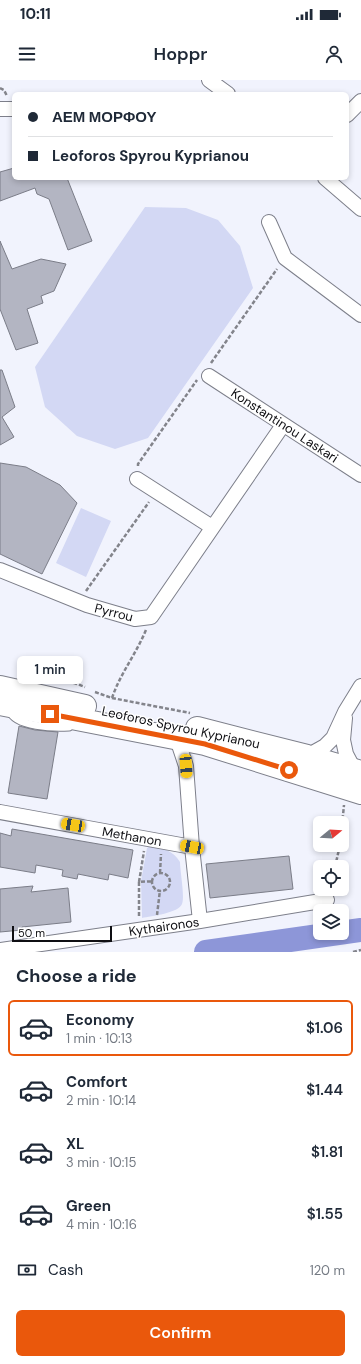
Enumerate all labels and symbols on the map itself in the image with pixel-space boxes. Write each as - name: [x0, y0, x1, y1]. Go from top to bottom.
- street label: Konstantinou Laskari: [228, 384, 342, 466]
- street label: Pyrrou: [93, 599, 135, 625]
- callout: 1 min: [17, 656, 83, 684]
- street label: Leoforos Spyrou Kyprianou: [100, 702, 262, 753]
- route end: [41, 705, 59, 723]
- car: [179, 754, 193, 778]
- route start: [280, 761, 298, 779]
- north arrow: [313, 816, 349, 852]
- car: [60, 817, 86, 833]
- street label: Methanon: [101, 823, 163, 850]
- car: [179, 839, 205, 855]
- street label: Kythaironos: [128, 913, 200, 940]
- scale bar: [12, 924, 112, 943]

